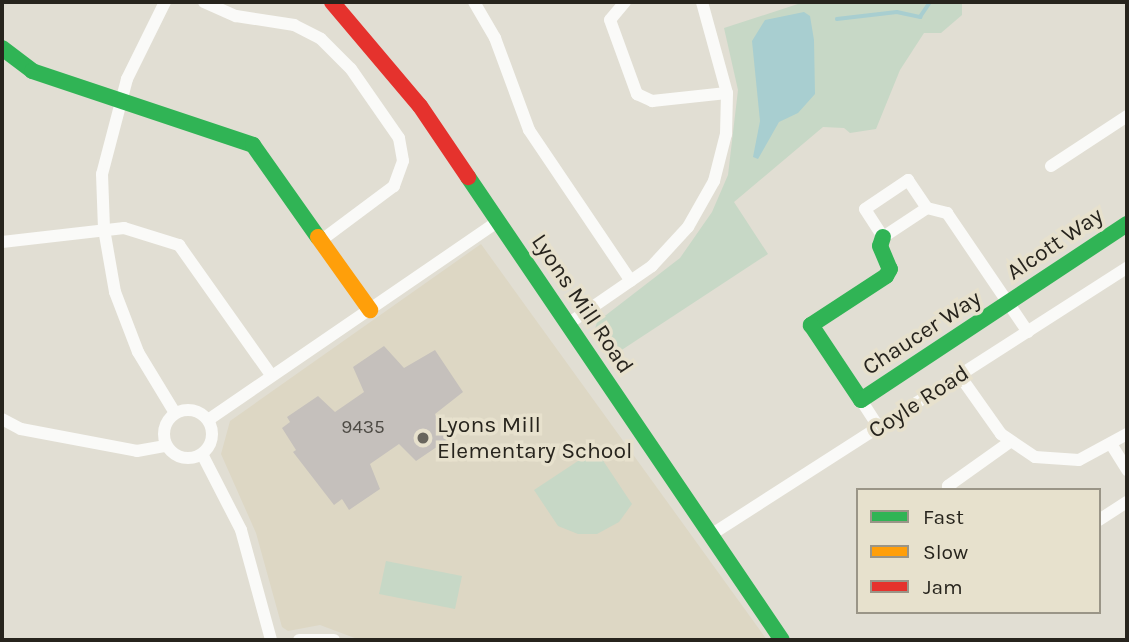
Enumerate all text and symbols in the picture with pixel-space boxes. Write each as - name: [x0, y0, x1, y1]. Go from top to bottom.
- street label: Alcott Way: [1002, 202, 1108, 286]
- street label: Lyons Mill Road: [525, 229, 639, 379]
- street label: Chaucer Way: [858, 285, 986, 381]
- street label: Coyle Road: [864, 359, 974, 445]
- place label: Lyons Mill Elementary School: [437, 411, 632, 465]
- house number: 9435: [341, 417, 385, 439]
- marker: Lyons Mill Elementary School: [415, 430, 431, 446]
- legend: [856, 488, 1101, 614]
- text: Fast: [923, 505, 964, 529]
- text: Slow: [923, 540, 968, 564]
- text: Jam: [923, 575, 963, 599]

